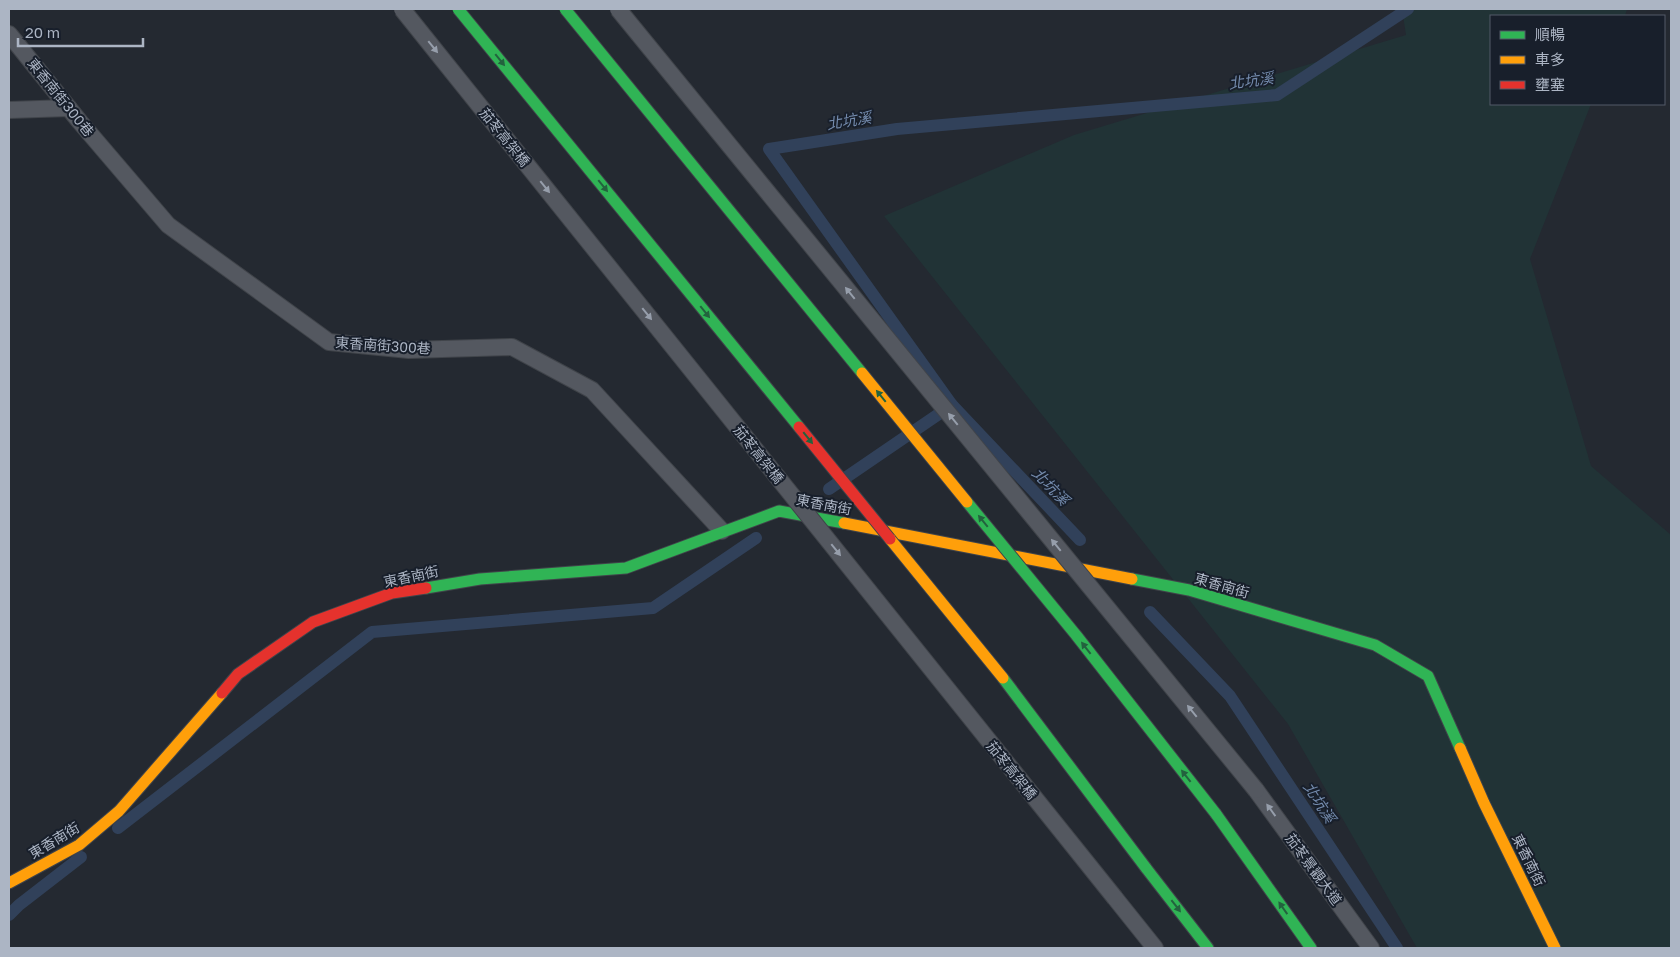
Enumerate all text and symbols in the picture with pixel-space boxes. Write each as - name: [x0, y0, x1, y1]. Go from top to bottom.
- scale bar: [18, 15, 142, 47]
- legend: [1490, 15, 1665, 105]
- text: 20 m: [25, 23, 60, 41]
- text: 順暢: [1535, 25, 1565, 43]
- one-way arrow: [427, 40, 438, 53]
- text: 車多: [1535, 50, 1565, 68]
- one-way arrow: [495, 53, 506, 66]
- street label: 東香南街300巷: [24, 55, 98, 139]
- water label: 北坑溪: [1227, 68, 1277, 92]
- text: 壅塞: [1535, 75, 1565, 93]
- street label: 茄苳高架橋: [476, 104, 534, 170]
- water label: 北坑溪: [825, 107, 875, 132]
- one-way arrow: [597, 179, 608, 192]
- one-way arrow: [540, 180, 551, 193]
- one-way arrow: [845, 287, 856, 300]
- one-way arrow: [700, 305, 711, 318]
- one-way arrow: [641, 307, 652, 320]
- street label: 東香南街300巷: [335, 333, 431, 357]
- one-way arrow: [875, 389, 886, 402]
- one-way arrow: [948, 413, 959, 426]
- street label: 茄苳高架橋: [730, 421, 788, 487]
- one-way arrow: [803, 431, 814, 444]
- water label: 北坑溪: [1029, 464, 1074, 510]
- street label: 東香南街: [795, 490, 853, 518]
- one-way arrow: [978, 515, 989, 528]
- one-way arrow: [1050, 538, 1061, 551]
- one-way arrow: [831, 543, 841, 557]
- street label: 東香南街: [382, 562, 440, 590]
- street label: 東香南街: [1193, 569, 1251, 601]
- one-way arrow: [1080, 641, 1091, 654]
- one-way arrow: [1186, 705, 1197, 718]
- street label: 茄苳高架橋: [983, 737, 1041, 803]
- one-way arrow: [1181, 769, 1191, 782]
- water label: 北坑溪: [1300, 778, 1341, 827]
- one-way arrow: [1265, 804, 1276, 817]
- street label: 東香南街: [26, 818, 82, 862]
- street label: 茄苳景觀大道: [1282, 830, 1346, 908]
- street label: 東香南街: [1509, 831, 1549, 889]
- one-way arrow: [1170, 900, 1181, 913]
- one-way arrow: [1278, 902, 1288, 915]

